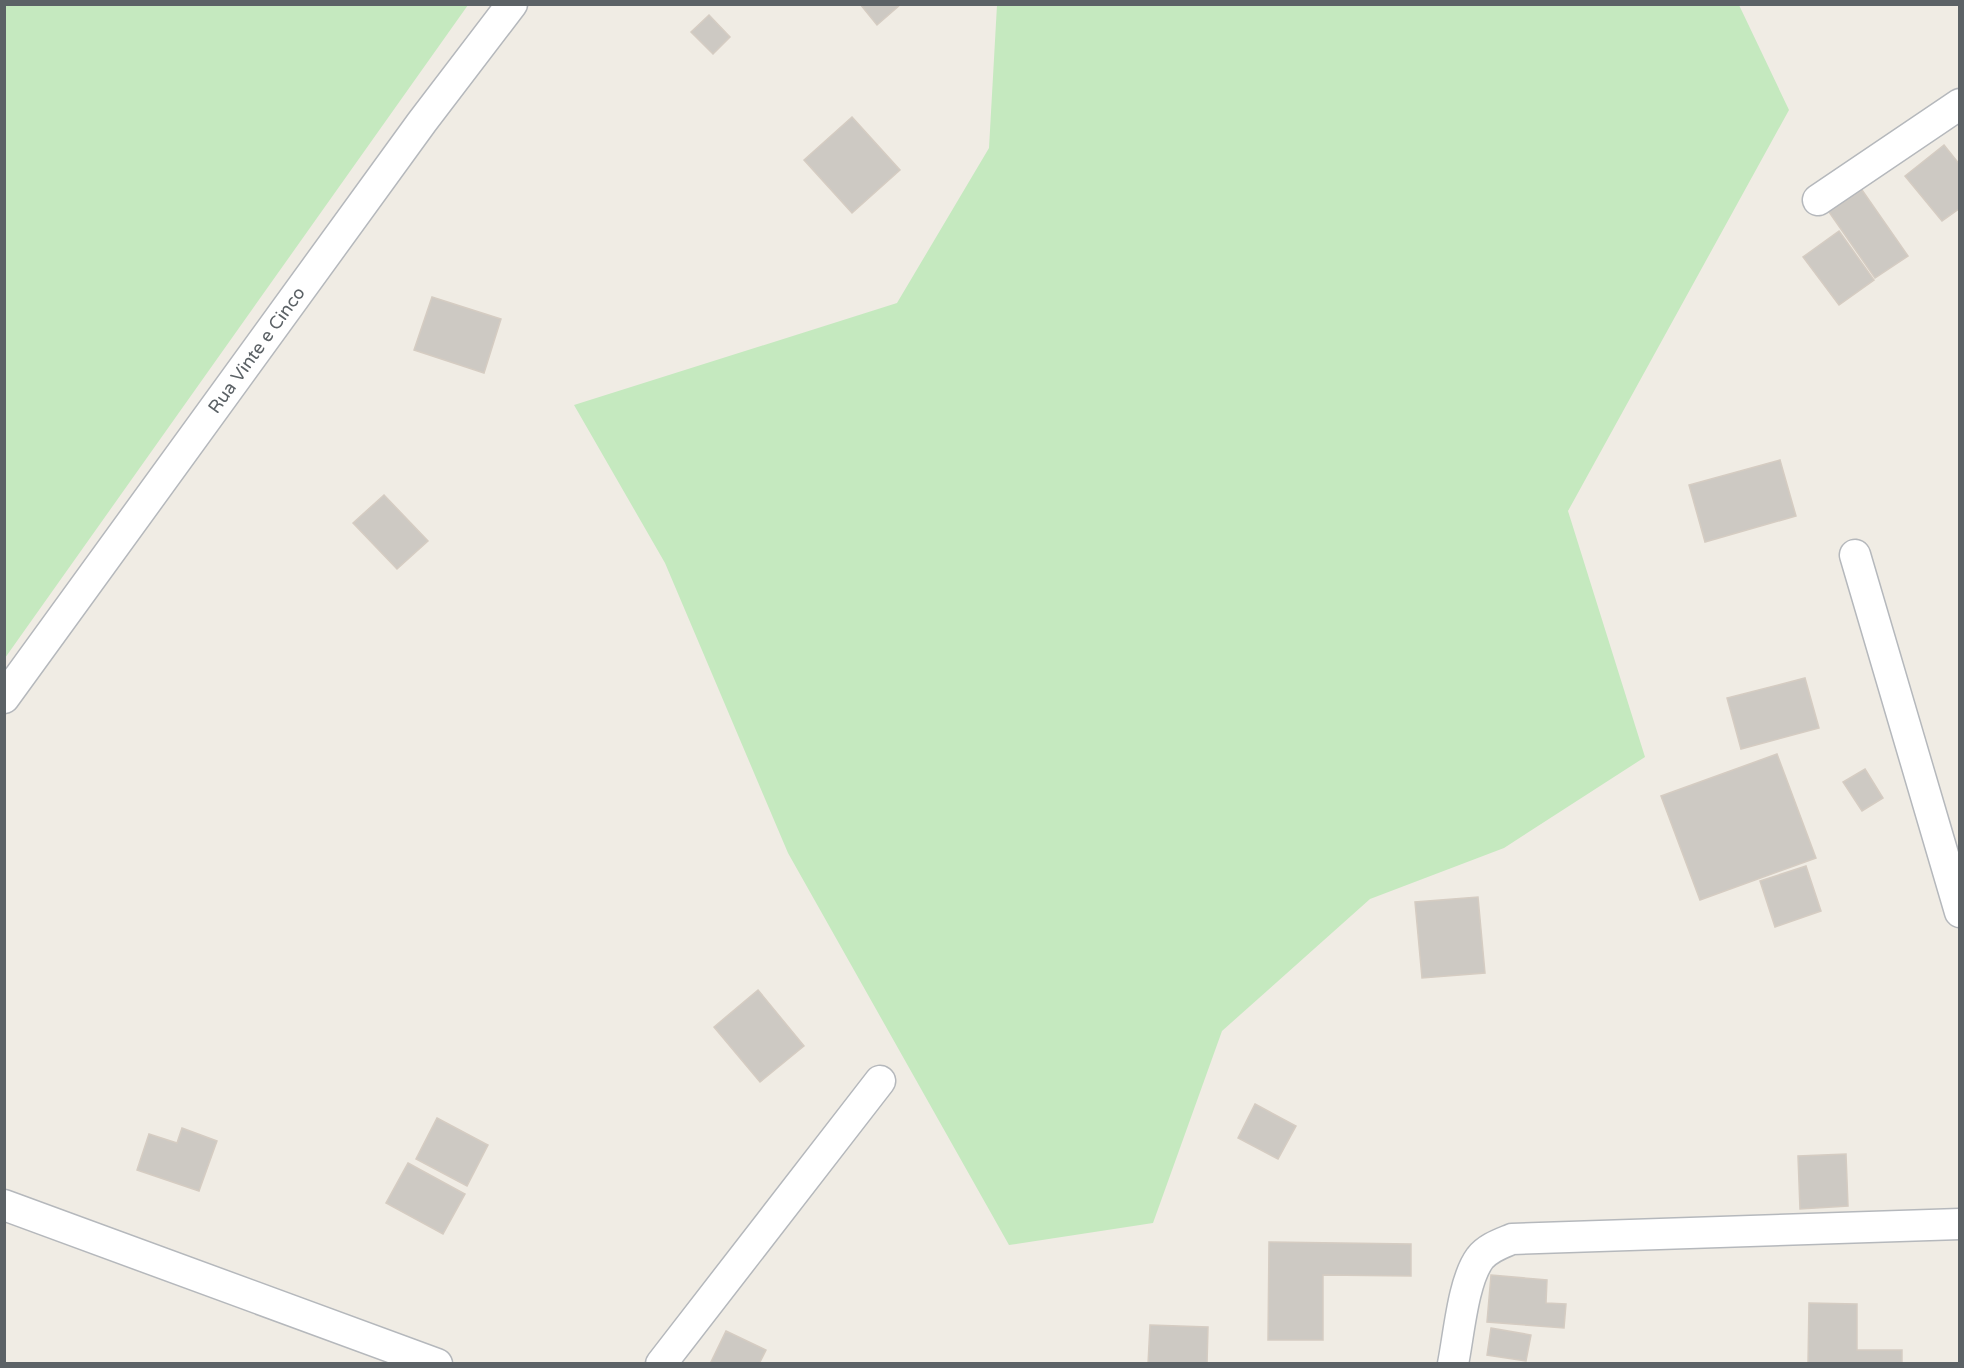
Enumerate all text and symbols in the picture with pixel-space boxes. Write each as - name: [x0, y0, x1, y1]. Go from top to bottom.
- street label: Rua Vinte e Cinco: [203, 282, 310, 418]

